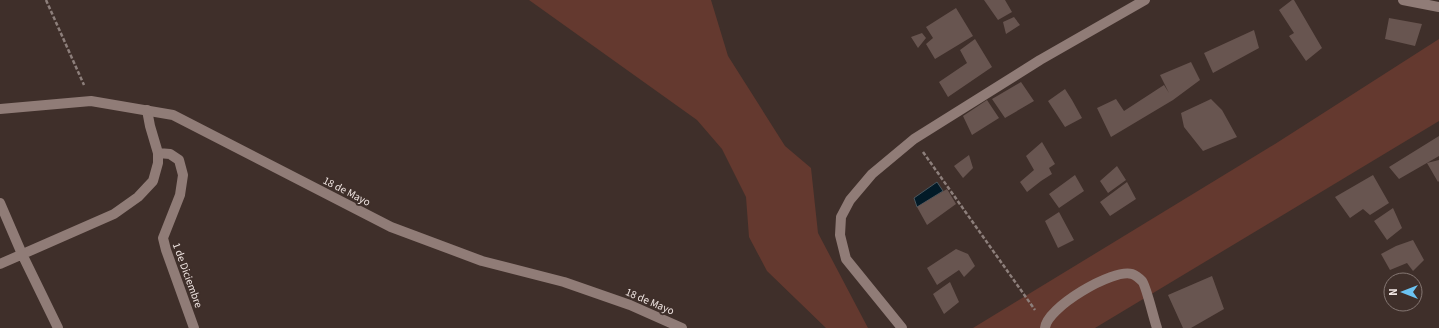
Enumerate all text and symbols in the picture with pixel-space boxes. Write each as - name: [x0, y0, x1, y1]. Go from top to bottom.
- street label: 18 de Mayo: [320, 173, 373, 210]
- street label: 1 de Diciembre: [169, 240, 206, 310]
- north arrow: [1383, 272, 1423, 312]
- street label: 18 de Mayo: [623, 284, 676, 318]
- text: N: [1386, 288, 1401, 296]

